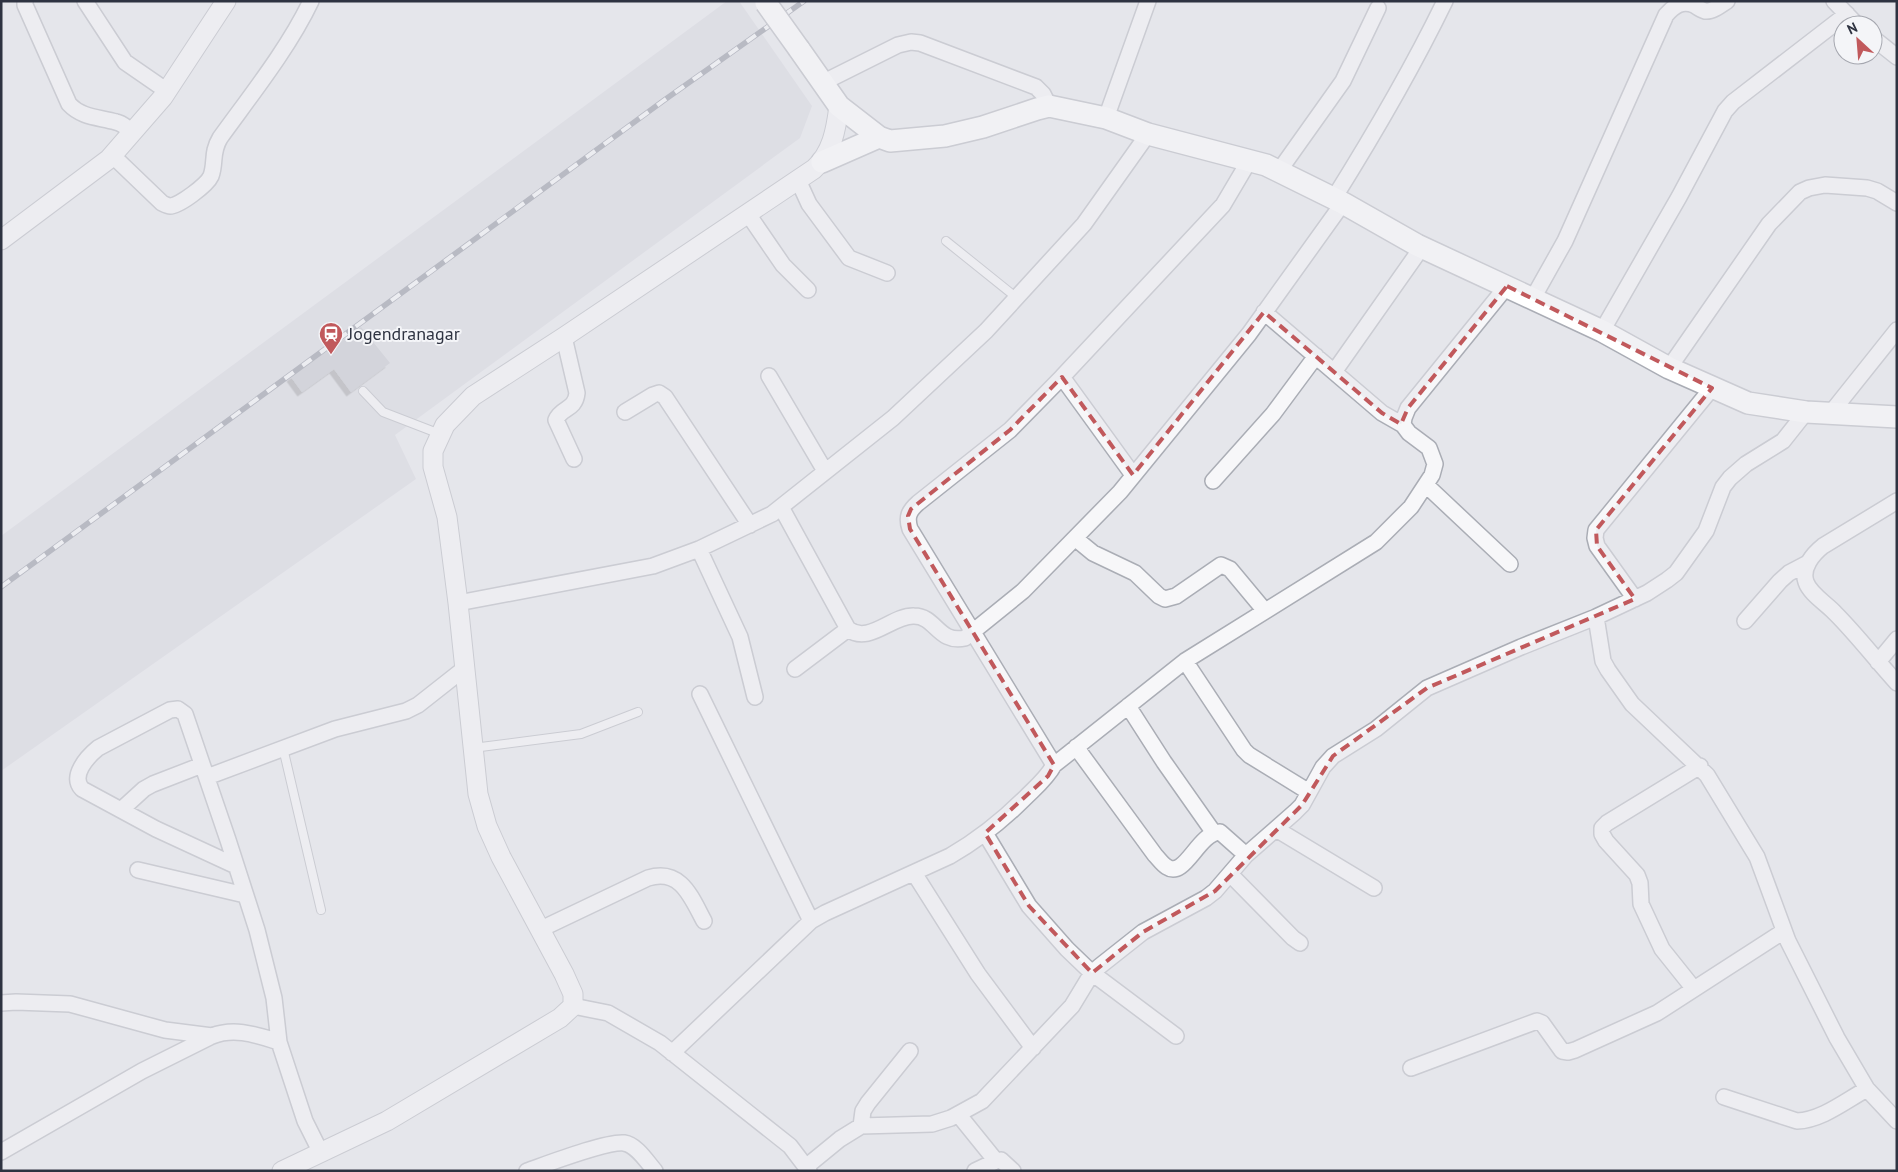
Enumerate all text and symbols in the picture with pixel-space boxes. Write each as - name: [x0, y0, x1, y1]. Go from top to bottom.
- north arrow: [1833, 15, 1883, 65]
- text: N: [1844, 18, 1860, 38]
- station icon: Jogendranagar: [318, 321, 344, 355]
- place label: Jogendranagar: [347, 322, 460, 345]

